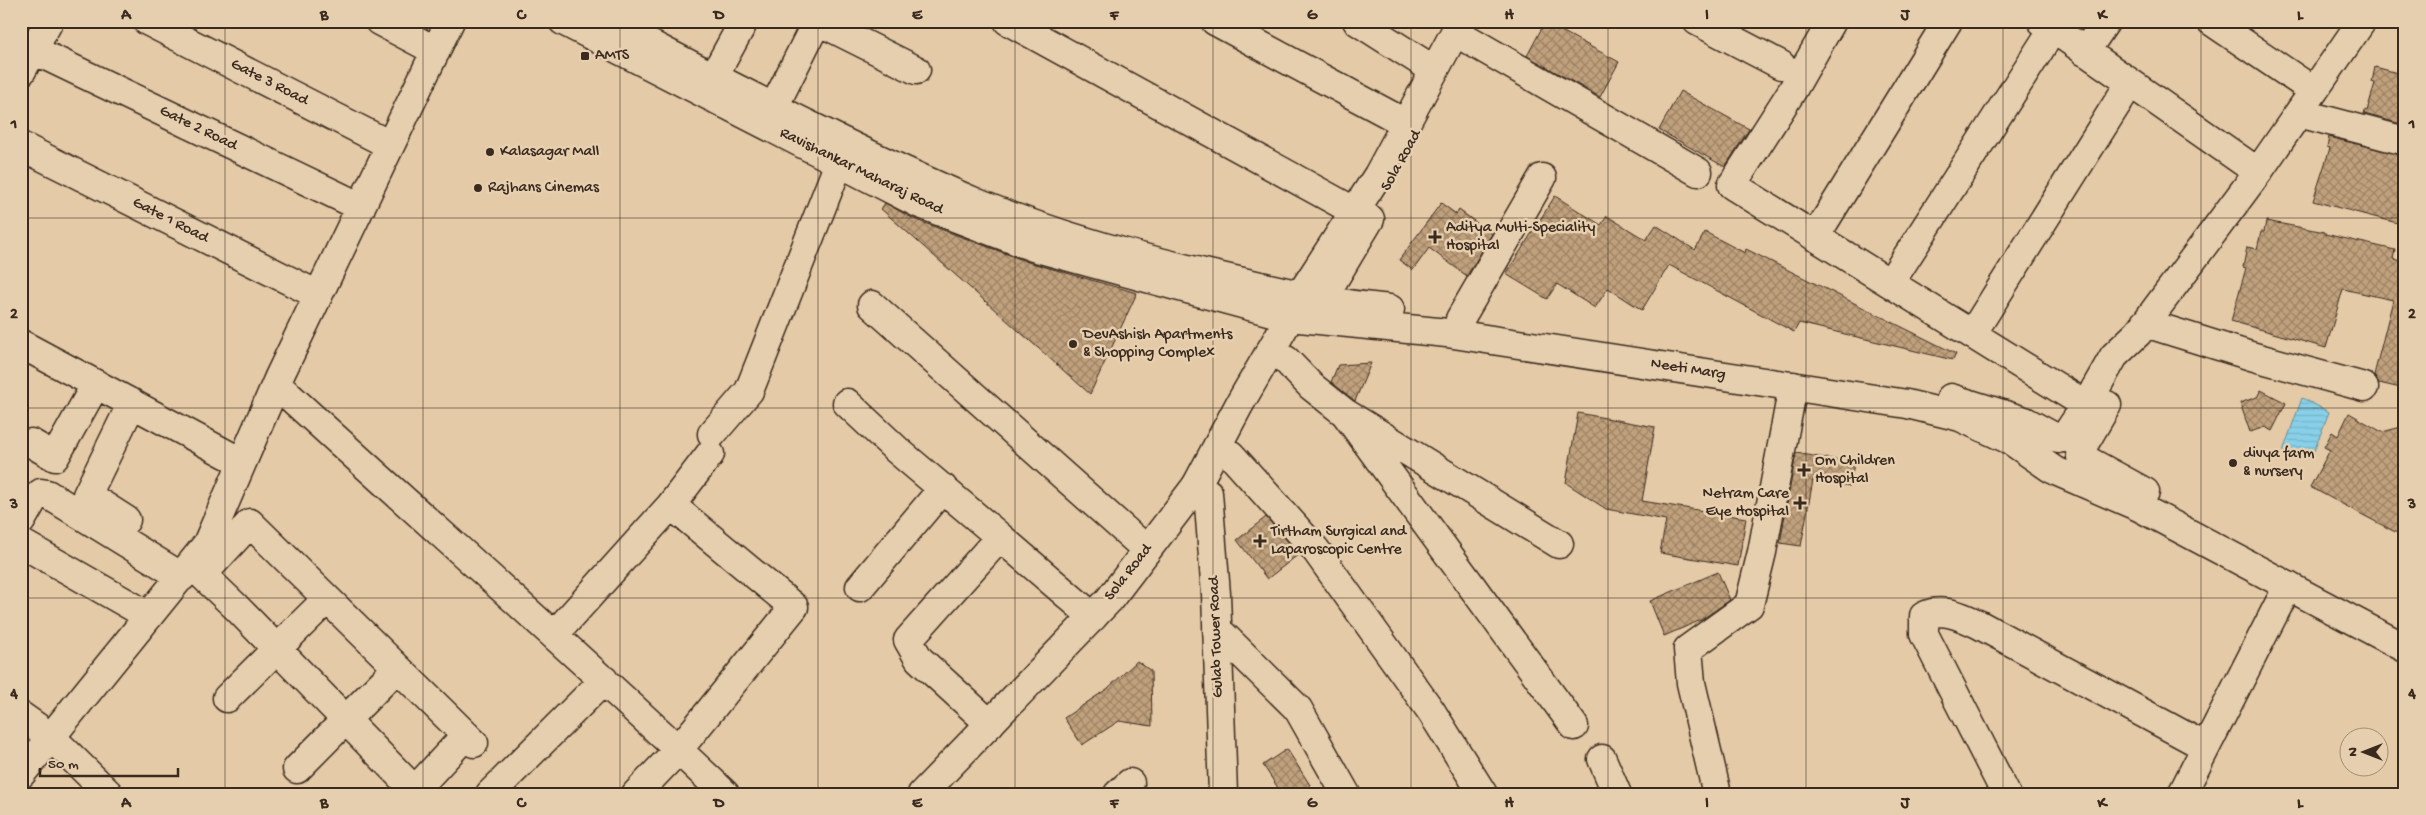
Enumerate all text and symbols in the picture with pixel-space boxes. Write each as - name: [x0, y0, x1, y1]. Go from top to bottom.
- text: A: [120, 7, 132, 26]
- text: B: [319, 7, 329, 26]
- text: C: [516, 7, 527, 26]
- text: D: [712, 7, 725, 26]
- text: E: [912, 7, 923, 26]
- text: F: [1109, 7, 1120, 26]
- text: G: [1307, 7, 1318, 26]
- text: H: [1504, 7, 1514, 26]
- text: I: [1705, 7, 1709, 26]
- text: J: [1900, 7, 1911, 26]
- text: K: [2097, 7, 2109, 26]
- text: L: [2297, 7, 2304, 26]
- place label: AMTS: [595, 47, 630, 66]
- marker: AMTS: [579, 50, 591, 62]
- street label: Gate 3 Road: [227, 55, 312, 111]
- street label: Gate 2 Road: [156, 102, 241, 157]
- text: 1: [10, 116, 17, 135]
- text: 1: [2408, 116, 2415, 135]
- street label: Ravishankar Maharaj Road: [776, 124, 947, 221]
- street label: Sola Road: [1377, 126, 1427, 195]
- place label: Kalasagar Mall: [500, 143, 599, 162]
- marker: Kalasagar Mall: [484, 146, 496, 158]
- place label: Rajhans Cinemas: [488, 179, 600, 198]
- marker: Rajhans Cinemas: [472, 182, 484, 194]
- street label: Gate 1 Road: [129, 194, 213, 249]
- place label: Aditya Multi-Speciality Hospital: [1446, 219, 1595, 256]
- marker: Aditya Multi-Speciality Hospital: [1428, 230, 1442, 244]
- text: 2: [10, 306, 18, 325]
- text: 2: [2408, 306, 2416, 325]
- place label: DevAshish Apartments & Shopping Complex: [1082, 326, 1234, 363]
- marker: DevAshish Apartments & Shopping Complex: [1067, 338, 1079, 350]
- street label: Neeti Marg: [1649, 355, 1727, 385]
- place label: divya farm & nursery: [2243, 445, 2315, 482]
- place label: Om Children Hospital: [1815, 452, 1895, 489]
- marker: divya farm & nursery: [2227, 457, 2239, 469]
- marker: Om Children Hospital: [1797, 463, 1811, 477]
- place label: Netram Care Eye Hospital: [1703, 485, 1790, 522]
- text: 3: [9, 496, 18, 515]
- marker: Netram Care Eye Hospital: [1793, 496, 1807, 510]
- text: 3: [2407, 496, 2416, 515]
- place label: Tirtham Surgical and Laparoscopic Centre: [1270, 523, 1408, 560]
- marker: Tirtham Surgical and Laparoscopic Centre: [1253, 534, 1267, 548]
- street label: Sola Road: [1101, 540, 1158, 605]
- street label: Gulab Tower Road: [1205, 574, 1229, 698]
- text: 4: [9, 686, 18, 705]
- text: 4: [2407, 686, 2416, 705]
- north arrow: [2338, 728, 2388, 778]
- scale bar: [40, 745, 178, 777]
- text: N: [2345, 747, 2362, 757]
- text: 50 m: [48, 756, 79, 774]
- text: A: [120, 795, 132, 814]
- text: B: [319, 795, 329, 814]
- text: C: [516, 795, 527, 814]
- text: D: [712, 795, 725, 814]
- text: E: [912, 795, 923, 814]
- text: F: [1109, 795, 1120, 814]
- text: G: [1307, 795, 1318, 814]
- text: H: [1504, 795, 1514, 814]
- text: I: [1705, 795, 1709, 814]
- text: J: [1900, 795, 1911, 814]
- text: K: [2097, 795, 2109, 814]
- text: L: [2297, 795, 2304, 814]

